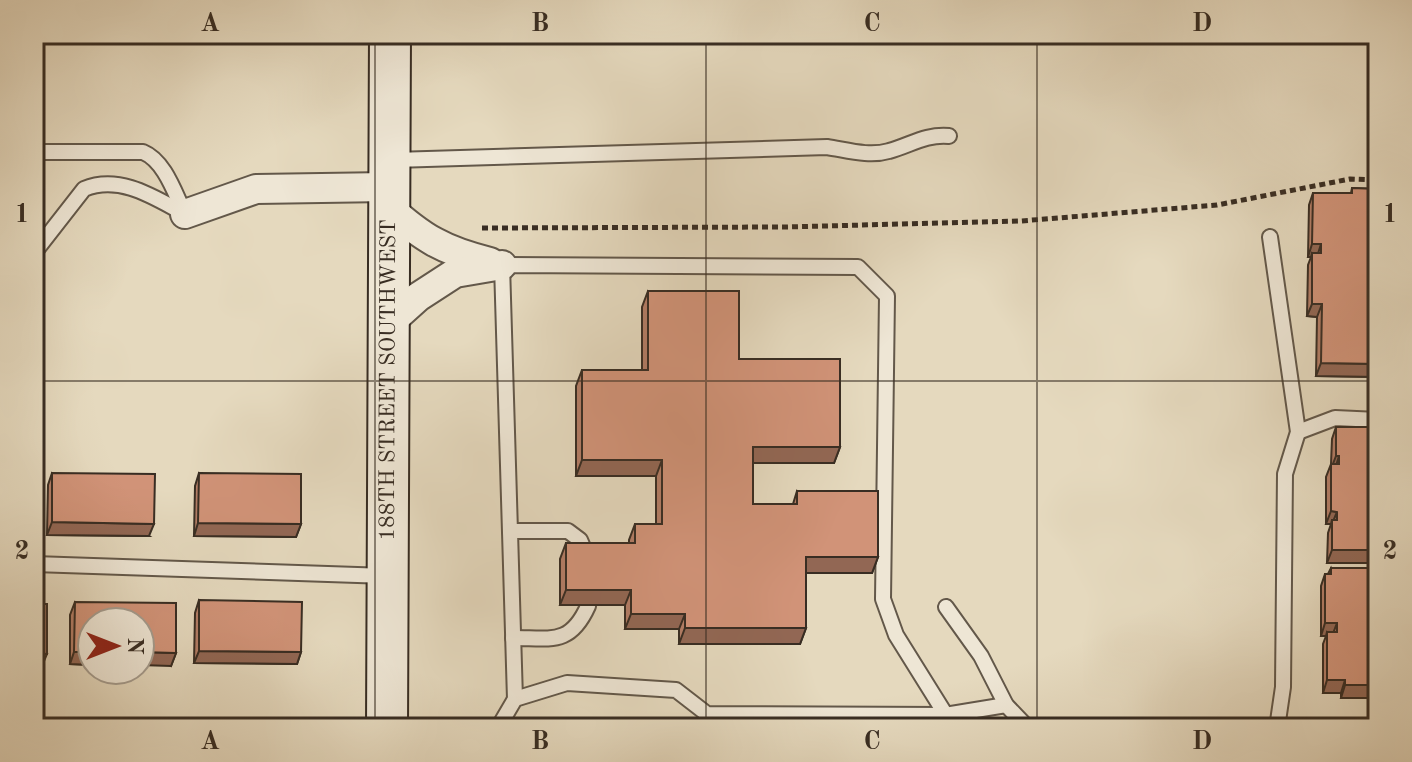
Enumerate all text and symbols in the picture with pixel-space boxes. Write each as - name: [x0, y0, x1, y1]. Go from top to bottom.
- text: A: [200, 11, 220, 37]
- text: B: [531, 11, 549, 37]
- text: C: [863, 11, 881, 37]
- text: D: [1192, 11, 1212, 37]
- text: 1: [14, 202, 30, 228]
- text: 1: [1382, 202, 1398, 228]
- street label: 188TH STREET SOUTHWEST: [377, 219, 400, 541]
- text: 2: [14, 539, 30, 565]
- text: 2: [1382, 539, 1398, 565]
- north arrow: [76, 606, 156, 686]
- text: N: [123, 638, 145, 655]
- text: A: [200, 729, 220, 755]
- text: B: [531, 729, 549, 755]
- text: C: [863, 729, 881, 755]
- text: D: [1192, 729, 1212, 755]

